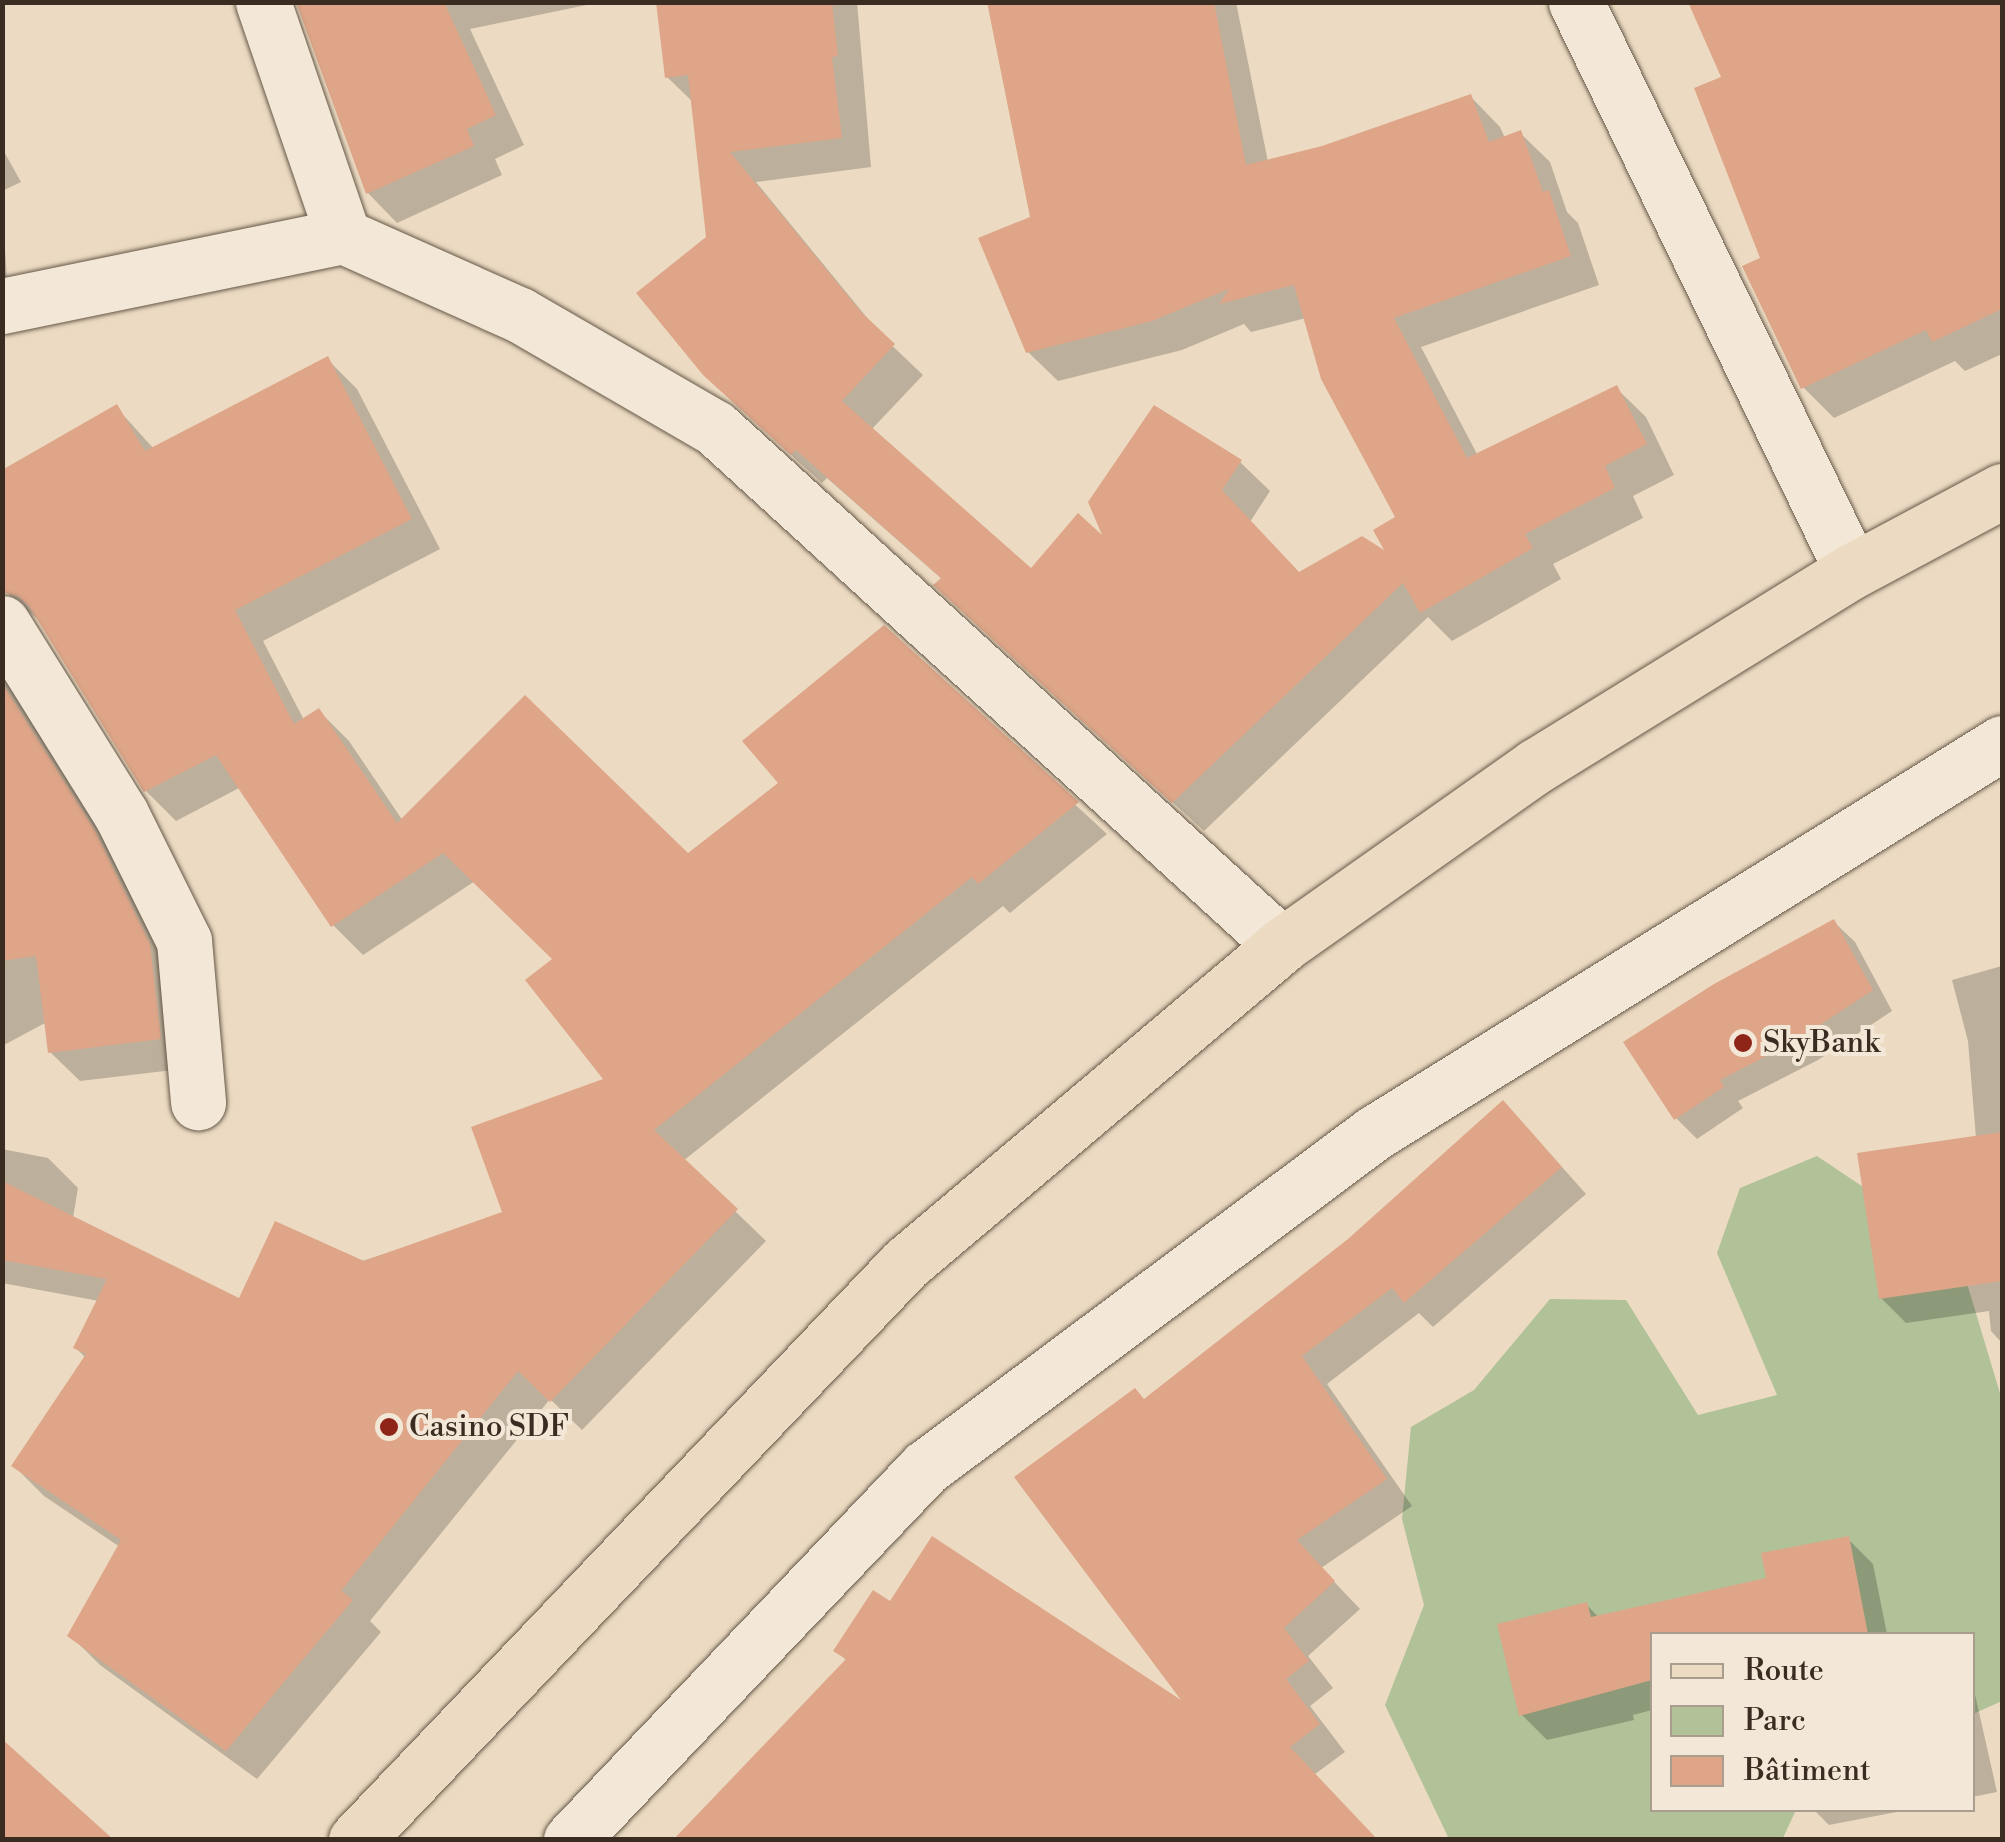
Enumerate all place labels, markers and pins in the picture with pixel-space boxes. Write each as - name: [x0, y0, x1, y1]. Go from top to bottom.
- place label: SkyBank: [1763, 1025, 1880, 1061]
- marker: SkyBank: [1732, 1032, 1754, 1054]
- place label: Casino SDF: [409, 1409, 569, 1445]
- marker: Casino SDF: [378, 1416, 400, 1438]

